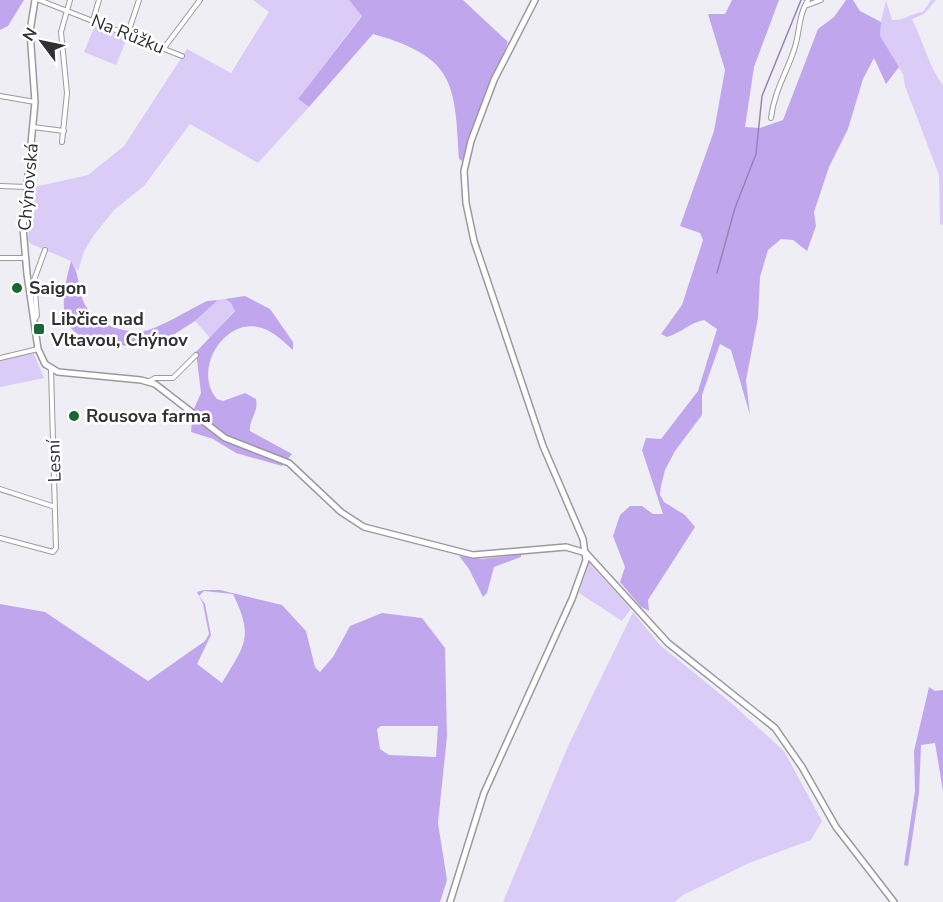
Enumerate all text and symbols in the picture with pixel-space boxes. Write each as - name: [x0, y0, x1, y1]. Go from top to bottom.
- street label: Na Růžku: [88, 8, 168, 60]
- north arrow: [12, 12, 72, 72]
- text: N: [18, 24, 43, 45]
- street label: Chýnovská: [12, 142, 44, 232]
- place label: Saigon: [29, 276, 87, 300]
- marker: Saigon: [10, 281, 24, 295]
- place label: Libčice nad Vltavou, Chýnov: [50, 307, 188, 352]
- marker: Libčice nad Vltavou, Chýnov: [32, 322, 46, 336]
- place label: Rousova farma: [86, 404, 211, 428]
- marker: Rousova farma: [67, 409, 81, 423]
- street label: Lesní: [41, 439, 67, 483]

